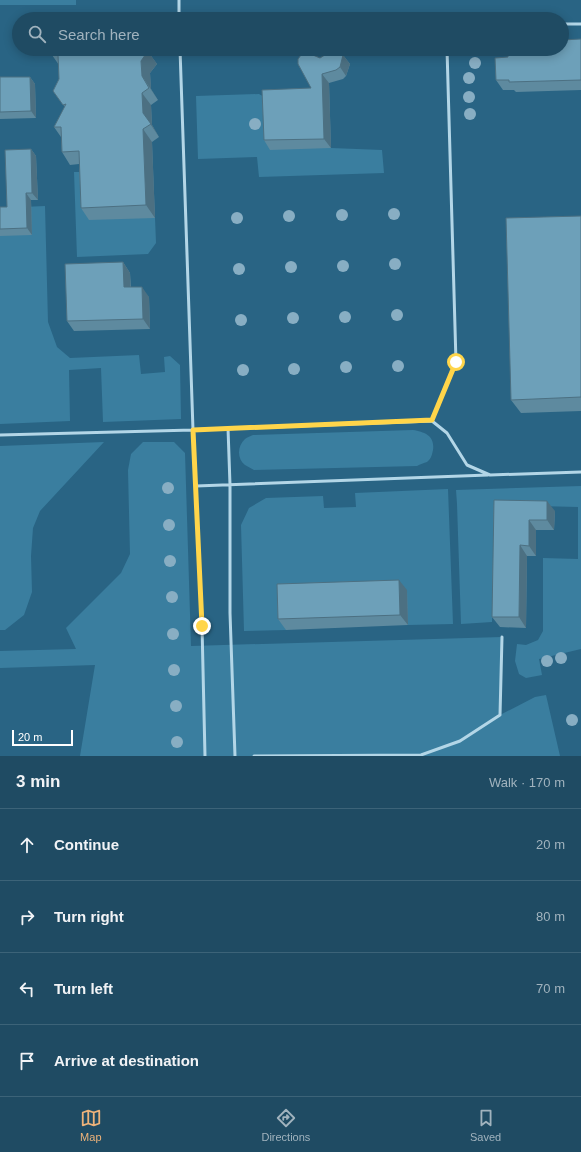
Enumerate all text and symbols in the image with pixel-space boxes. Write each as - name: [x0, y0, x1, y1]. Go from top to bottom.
- search box: [12, 12, 569, 56]
- icon: search: [26, 23, 48, 45]
- text: Search here: [58, 26, 140, 43]
- route start: [447, 353, 465, 371]
- route end: [193, 617, 211, 635]
- scale bar: [12, 728, 73, 747]
- text: 20 m: [18, 731, 42, 743]
- text: 3 min: [16, 772, 60, 791]
- text: Walk · 170 m: [489, 775, 565, 790]
- icon: ahead: [16, 834, 38, 856]
- text: Continue: [54, 836, 119, 853]
- text: 20 m: [536, 837, 565, 852]
- icon: right: [16, 906, 38, 928]
- text: Turn right: [54, 908, 124, 925]
- text: 80 m: [536, 909, 565, 924]
- icon: left: [16, 978, 38, 1000]
- text: Turn left: [54, 980, 113, 997]
- text: 70 m: [536, 981, 565, 996]
- icon: arrive: [16, 1050, 38, 1072]
- text: Arrive at destination: [54, 1052, 199, 1069]
- tab: Map: [80, 1107, 102, 1143]
- tab: Directions: [261, 1107, 310, 1143]
- tab: Saved: [470, 1107, 501, 1143]

